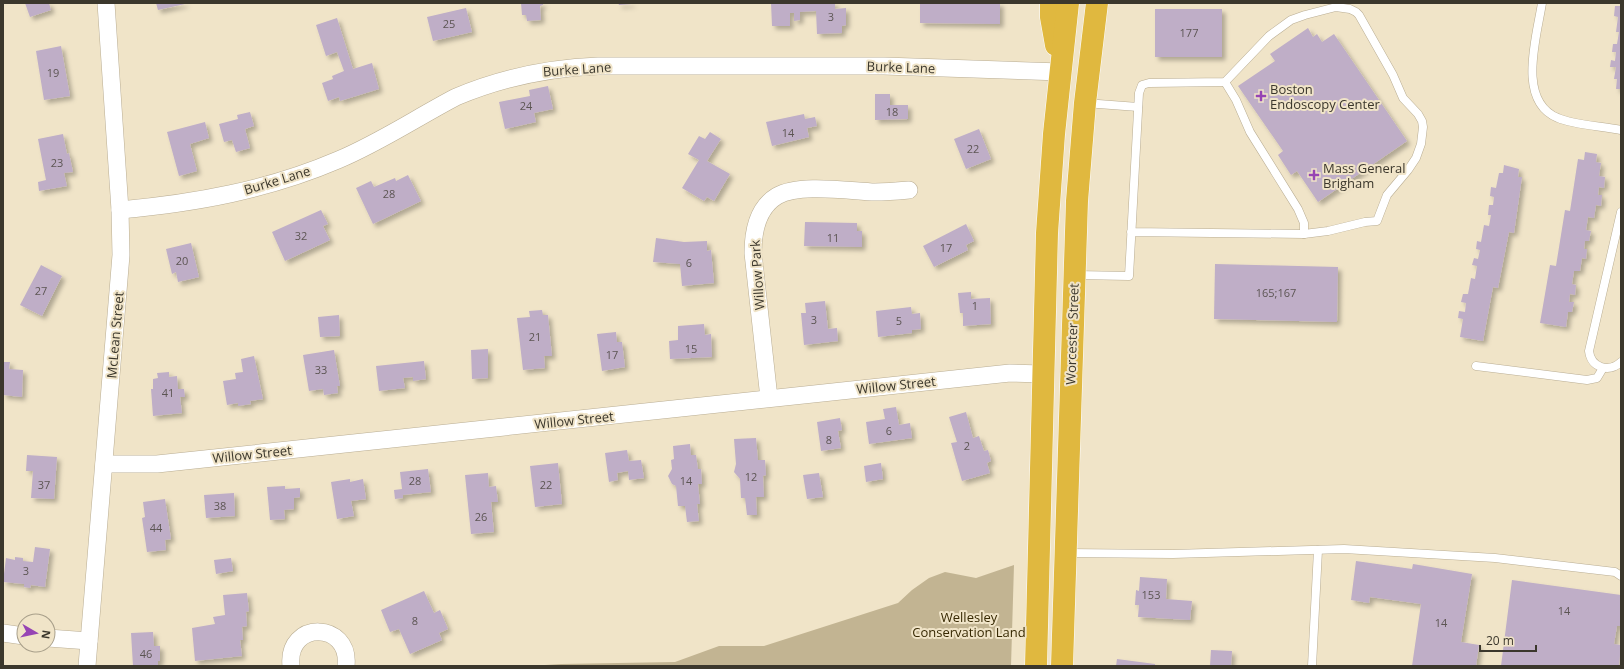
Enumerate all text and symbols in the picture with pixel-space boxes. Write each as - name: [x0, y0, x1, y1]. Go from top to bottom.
- house number: 3: [828, 9, 834, 24]
- house number: 25: [443, 16, 455, 31]
- house number: 177: [1180, 25, 1198, 40]
- street label: Burke Lane: [866, 57, 936, 77]
- street label: Burke Lane: [542, 58, 612, 80]
- house number: 19: [47, 65, 59, 80]
- place label: Boston Endoscopy Center: [1270, 80, 1380, 113]
- marker: Boston Endoscopy Center: [1255, 90, 1267, 102]
- house number: 24: [520, 98, 533, 113]
- house number: 18: [886, 104, 898, 119]
- house number: 14: [782, 125, 795, 140]
- house number: 22: [967, 141, 979, 156]
- house number: 23: [51, 155, 63, 170]
- place label: Mass General Brigham: [1323, 159, 1406, 192]
- street label: Burke Lane: [242, 161, 312, 199]
- marker: Mass General Brigham: [1308, 169, 1320, 181]
- house number: 28: [383, 186, 395, 201]
- house number: 32: [295, 228, 307, 243]
- house number: 11: [827, 230, 839, 245]
- street label: Willow Park: [746, 239, 768, 311]
- house number: 17: [940, 240, 952, 255]
- house number: 20: [176, 253, 188, 268]
- house number: 6: [686, 255, 692, 270]
- street label: Worcester Street: [1061, 282, 1083, 385]
- house number: 27: [35, 283, 47, 298]
- house number: 165;167: [1256, 285, 1296, 300]
- street label: McLean Street: [102, 291, 128, 379]
- house number: 1: [972, 298, 978, 313]
- house number: 3: [811, 312, 817, 327]
- house number: 5: [896, 313, 902, 328]
- house number: 21: [529, 329, 541, 344]
- house number: 15: [685, 341, 697, 356]
- house number: 17: [606, 347, 618, 362]
- house number: 33: [315, 362, 327, 377]
- street label: Willow Street: [856, 372, 937, 398]
- house number: 41: [162, 385, 174, 400]
- street label: Willow Street: [534, 407, 615, 433]
- house number: 6: [886, 423, 892, 438]
- house number: 8: [826, 432, 832, 447]
- house number: 2: [964, 438, 970, 453]
- street label: Willow Street: [212, 441, 293, 467]
- house number: 12: [745, 469, 757, 484]
- house number: 28: [409, 473, 421, 488]
- house number: 14: [680, 473, 693, 488]
- house number: 37: [38, 477, 50, 492]
- house number: 22: [540, 477, 552, 492]
- house number: 38: [214, 498, 226, 513]
- house number: 26: [475, 509, 487, 524]
- house number: 44: [150, 520, 163, 535]
- house number: 3: [23, 563, 29, 578]
- house number: 153: [1142, 587, 1160, 602]
- house number: 14: [1558, 603, 1571, 618]
- park label: Wellesley Conservation Land: [912, 608, 1026, 641]
- north arrow: [16, 613, 56, 653]
- house number: 8: [412, 613, 418, 628]
- house number: 14: [1435, 615, 1448, 630]
- scale bar: [1480, 627, 1536, 653]
- text: N: [38, 629, 54, 640]
- text: 20 m: [1486, 632, 1514, 649]
- house number: 46: [140, 646, 152, 661]

